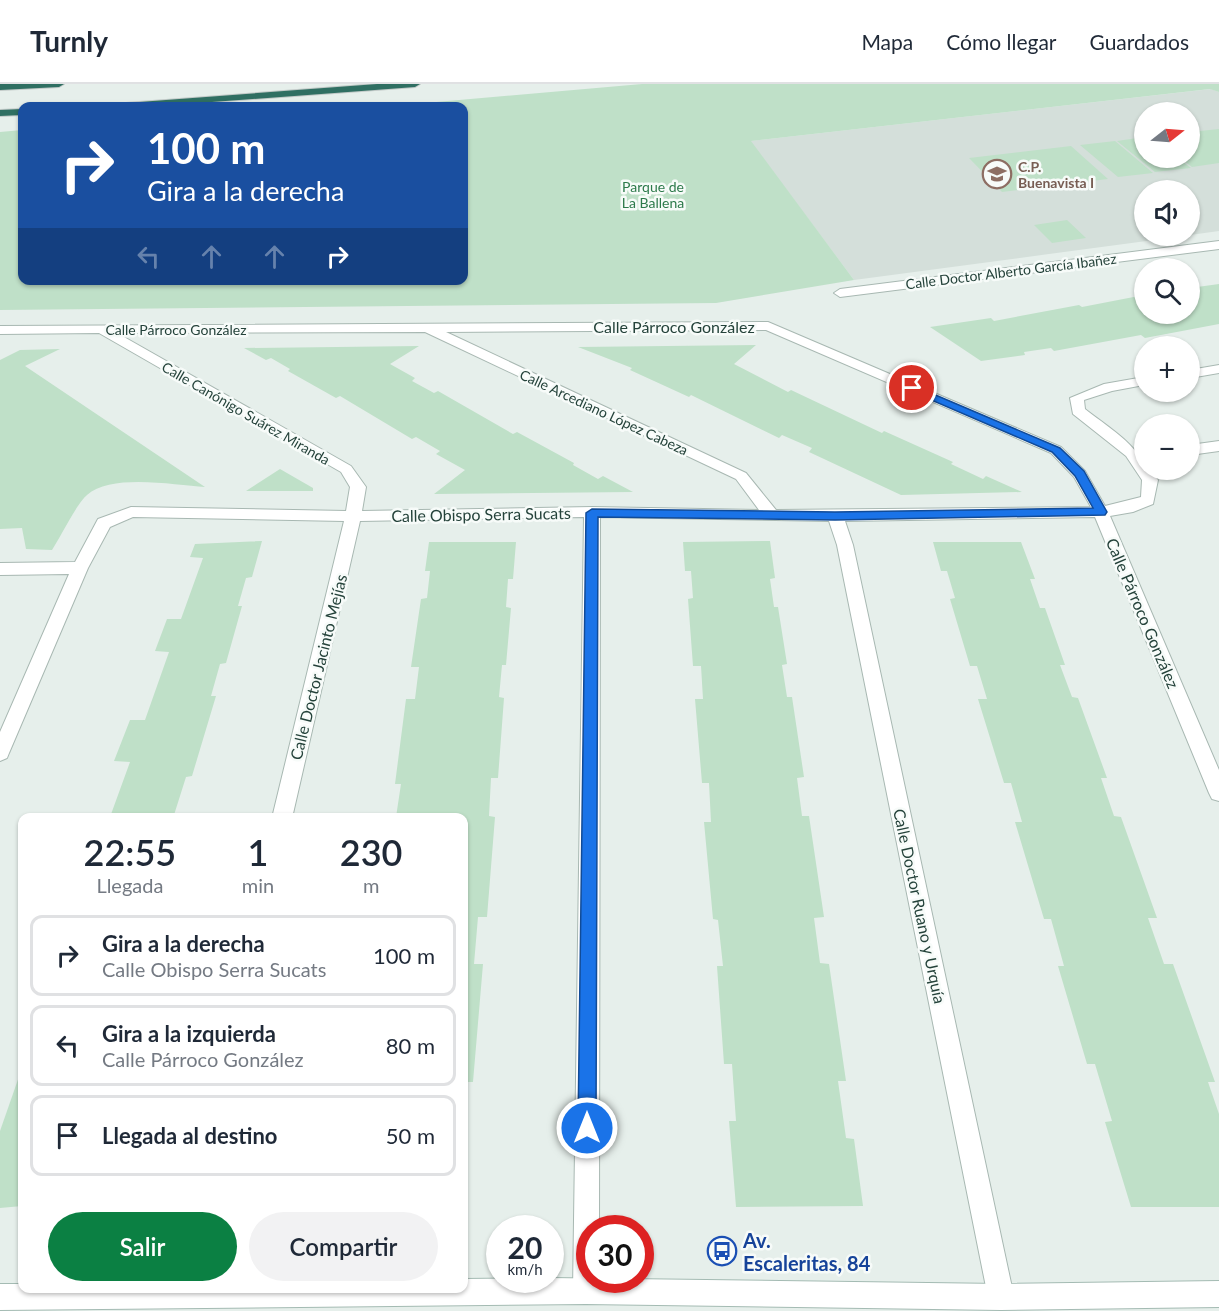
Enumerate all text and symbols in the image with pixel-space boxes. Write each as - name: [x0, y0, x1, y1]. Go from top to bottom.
- text: Turnly: [30, 24, 108, 58]
- text: Mapa: [861, 29, 913, 54]
- text: Cómo llegar: [946, 29, 1057, 54]
- text: Guardados: [1090, 29, 1189, 54]
- north arrow: [1134, 102, 1200, 168]
- map controls: [1134, 102, 1200, 480]
- text: 100 m: [147, 123, 265, 173]
- icon: right: [48, 126, 126, 204]
- school or university icon: C.P. Buenavista I: [981, 158, 1013, 190]
- place label: C.P. Buenavista I: [1018, 158, 1094, 191]
- text: Gira a la derecha: [147, 174, 344, 207]
- park label: Parque de La Ballena: [622, 178, 684, 211]
- button: sound: [1134, 180, 1200, 246]
- icon: left: [132, 240, 165, 273]
- icon: ahead: [195, 240, 228, 273]
- icon: ahead: [258, 240, 291, 273]
- icon: right: [321, 240, 354, 273]
- street label: Calle Doctor Alberto García Ibañez: [905, 250, 1117, 292]
- button: search: [1134, 258, 1200, 324]
- street label: Calle Párroco González: [593, 317, 755, 336]
- street label: Calle Párroco González: [105, 321, 247, 338]
- button: +: [1134, 336, 1200, 402]
- street label: Calle Canónigo Suárez Miranda: [159, 358, 333, 468]
- pin: [886, 362, 937, 413]
- street label: Calle Arcediano López Cabeza: [517, 365, 691, 459]
- icon: arrive: [895, 371, 928, 404]
- button: −: [1134, 414, 1200, 480]
- street label: Calle Obispo Serra Sucats: [391, 503, 571, 525]
- street label: Calle Párroco González: [1103, 535, 1183, 691]
- street label: Calle Doctor Jacinto Mejías: [286, 572, 350, 762]
- street label: Calle Doctor Ruano y Urquía: [890, 807, 950, 1005]
- text: 22:55: [84, 830, 176, 874]
- text: 1: [248, 830, 268, 874]
- text: 230: [340, 830, 402, 874]
- text: Llegada: [96, 873, 163, 897]
- text: min: [242, 873, 274, 897]
- text: m: [363, 873, 379, 897]
- text: Gira a la derecha: [102, 930, 265, 957]
- icon: right: [51, 939, 84, 972]
- text: 100 m: [373, 942, 435, 969]
- text: Calle Obispo Serra Sucats: [102, 957, 326, 981]
- text: Gira a la izquierda: [102, 1020, 276, 1047]
- icon: left: [51, 1029, 84, 1062]
- text: 80 m: [386, 1032, 435, 1059]
- text: Calle Párroco González: [102, 1047, 304, 1071]
- position arrow: [555, 1096, 619, 1160]
- icon: arrive: [51, 1119, 84, 1152]
- text: Llegada al destino: [102, 1122, 278, 1149]
- text: 50 m: [386, 1122, 435, 1149]
- button: Salir: [48, 1212, 237, 1281]
- button: Compartir: [249, 1212, 438, 1281]
- speed limit sign: 30: [576, 1215, 654, 1293]
- place label: Av. Escaleritas, 84: [742, 1228, 871, 1275]
- text: 20: [508, 1229, 542, 1265]
- bus stop icon: Av. Escaleritas, 84: [706, 1235, 738, 1267]
- text: km/h: [507, 1260, 543, 1278]

